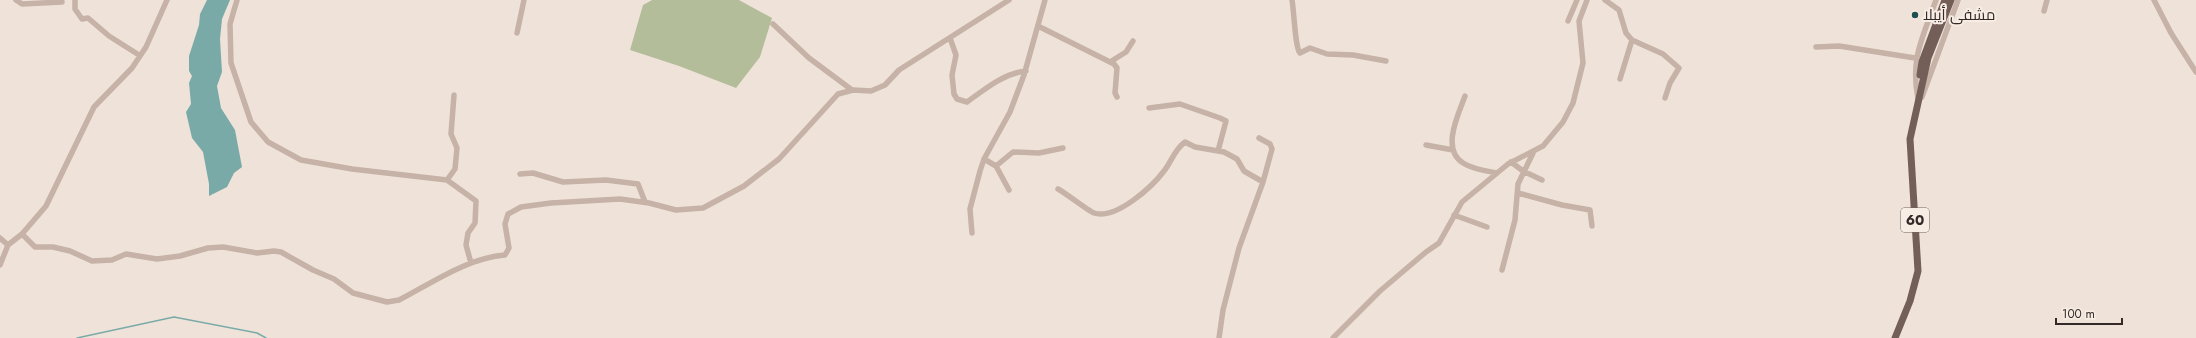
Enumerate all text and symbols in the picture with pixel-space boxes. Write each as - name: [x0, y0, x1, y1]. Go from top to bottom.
- place label: مشفى أيبلا: [1923, 4, 1995, 26]
- marker: مشفى أيبلا: [1910, 10, 1920, 20]
- road number: 60: [1901, 208, 1929, 232]
- scale bar: [2056, 300, 2122, 326]
- text: 100 m: [2062, 305, 2095, 323]

